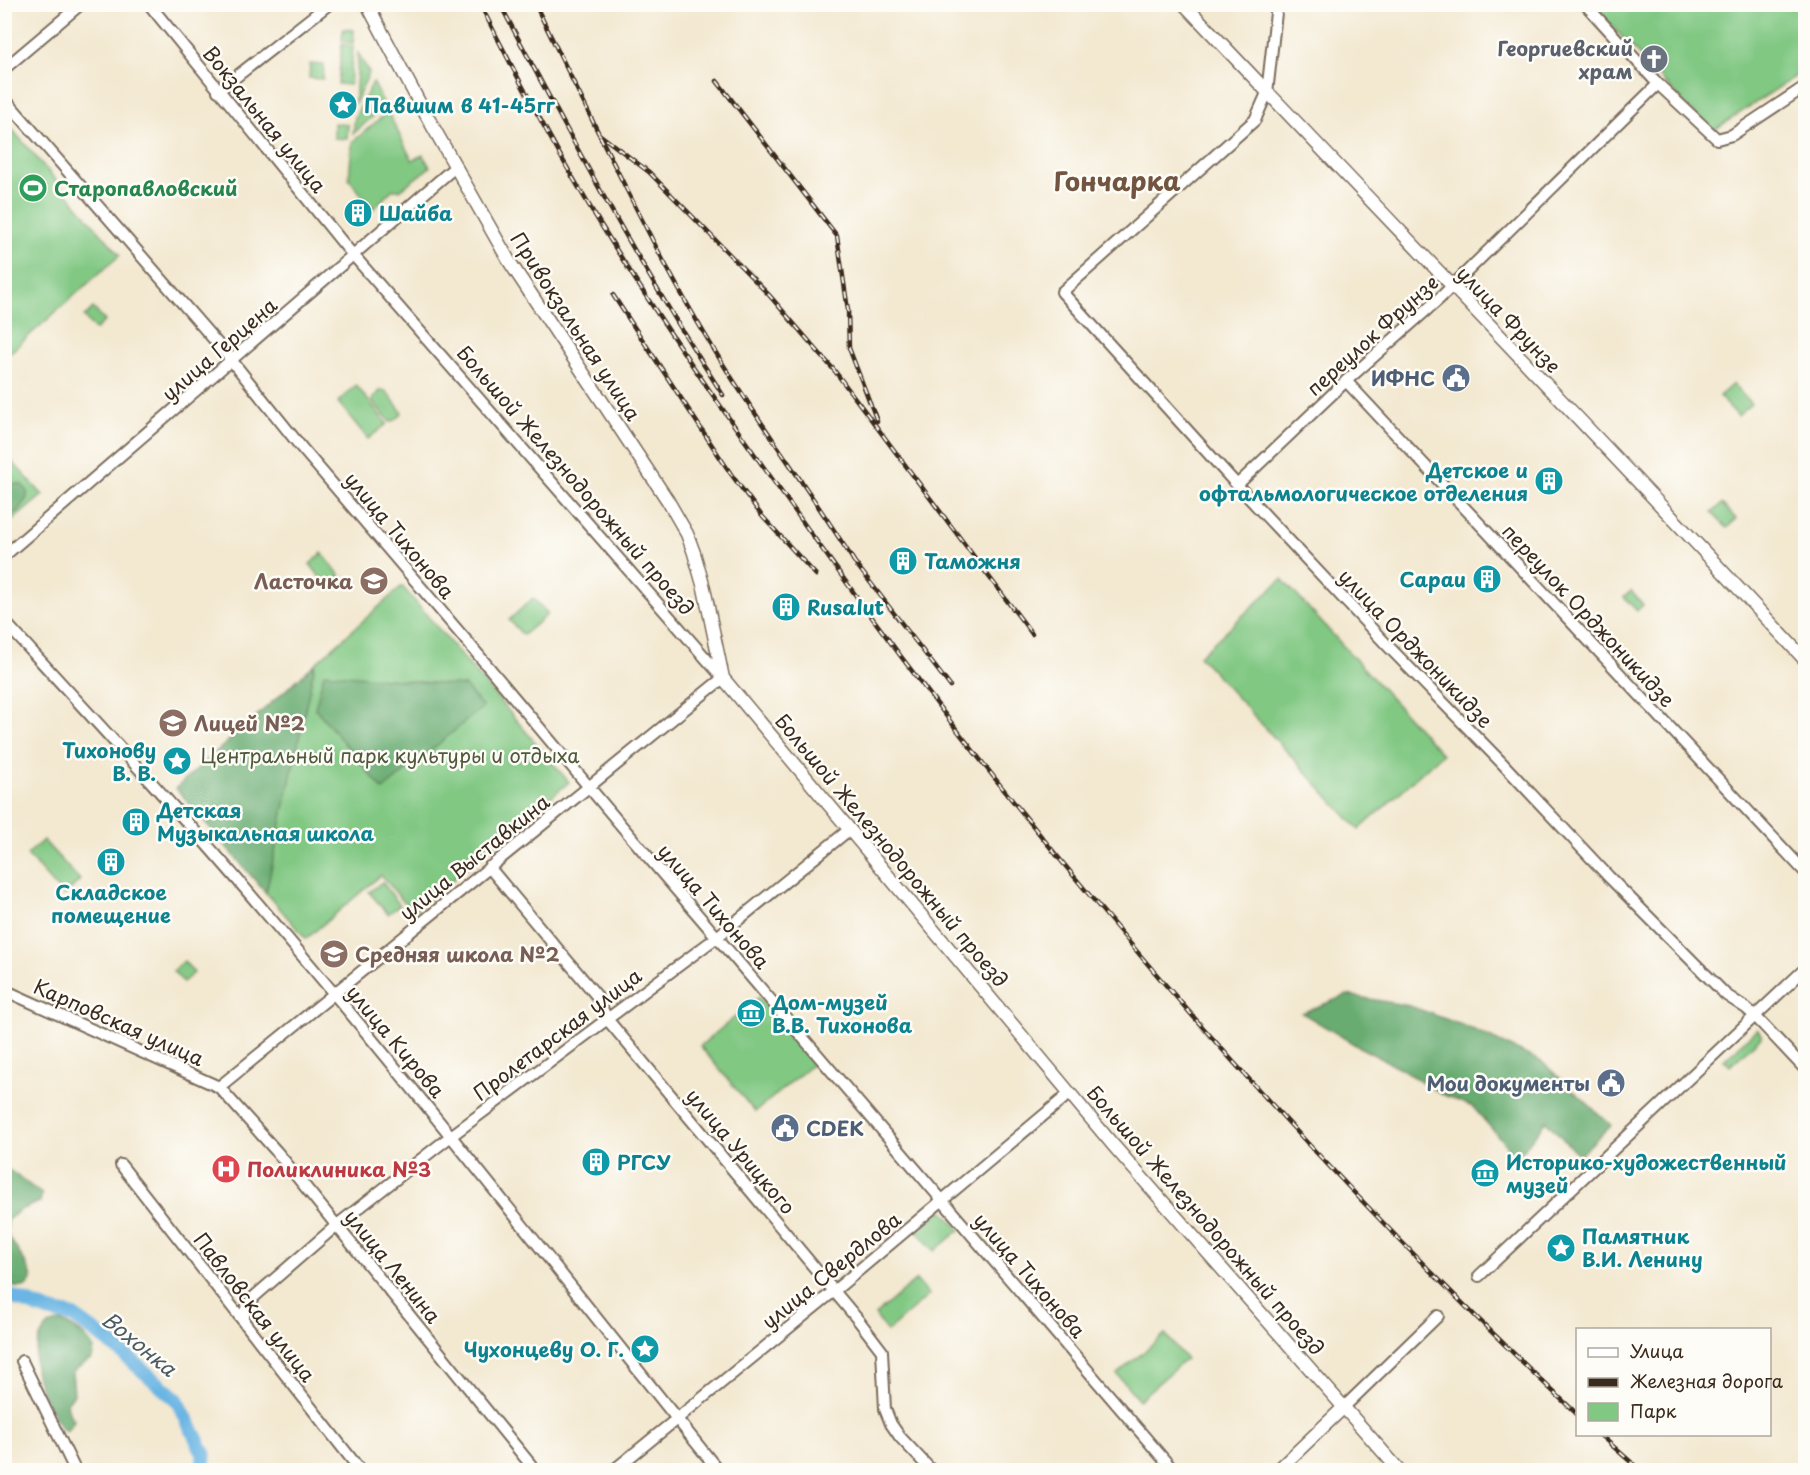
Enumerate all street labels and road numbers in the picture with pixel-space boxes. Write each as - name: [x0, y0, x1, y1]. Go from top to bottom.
- street label: Вокзальная улица: [196, 39, 334, 199]
- street label: Привокзальная улица: [504, 226, 649, 427]
- street label: улица Фрунзе: [1450, 259, 1568, 379]
- street label: переулок Фрунзе: [1299, 268, 1445, 402]
- street label: улица Герцена: [155, 290, 284, 408]
- street label: Большой Железнодорожный проезд: [450, 338, 702, 622]
- street label: улица Тихонова: [338, 465, 462, 605]
- street label: переулок Орджоникидзе: [1496, 517, 1682, 714]
- street label: улица Орджоникидзе: [1332, 562, 1500, 734]
- street label: Большой Железнодорожный проезд: [768, 707, 1016, 993]
- street label: улица Выставкина: [392, 787, 556, 927]
- street label: улица Тихонова: [651, 837, 777, 976]
- street label: Пролетарская улица: [466, 960, 648, 1107]
- street label: Карповская улица: [29, 971, 209, 1073]
- street label: улица Кирова: [340, 978, 453, 1104]
- street label: Большой Железнодорожный проезд: [1080, 1078, 1332, 1362]
- street label: улица Урицкого: [679, 1081, 803, 1221]
- street label: улица Ленина: [338, 1203, 449, 1330]
- street label: улица Свердлова: [755, 1204, 908, 1336]
- street label: улица Тихонова: [967, 1206, 1093, 1345]
- street label: Павловская улица: [187, 1226, 323, 1388]

